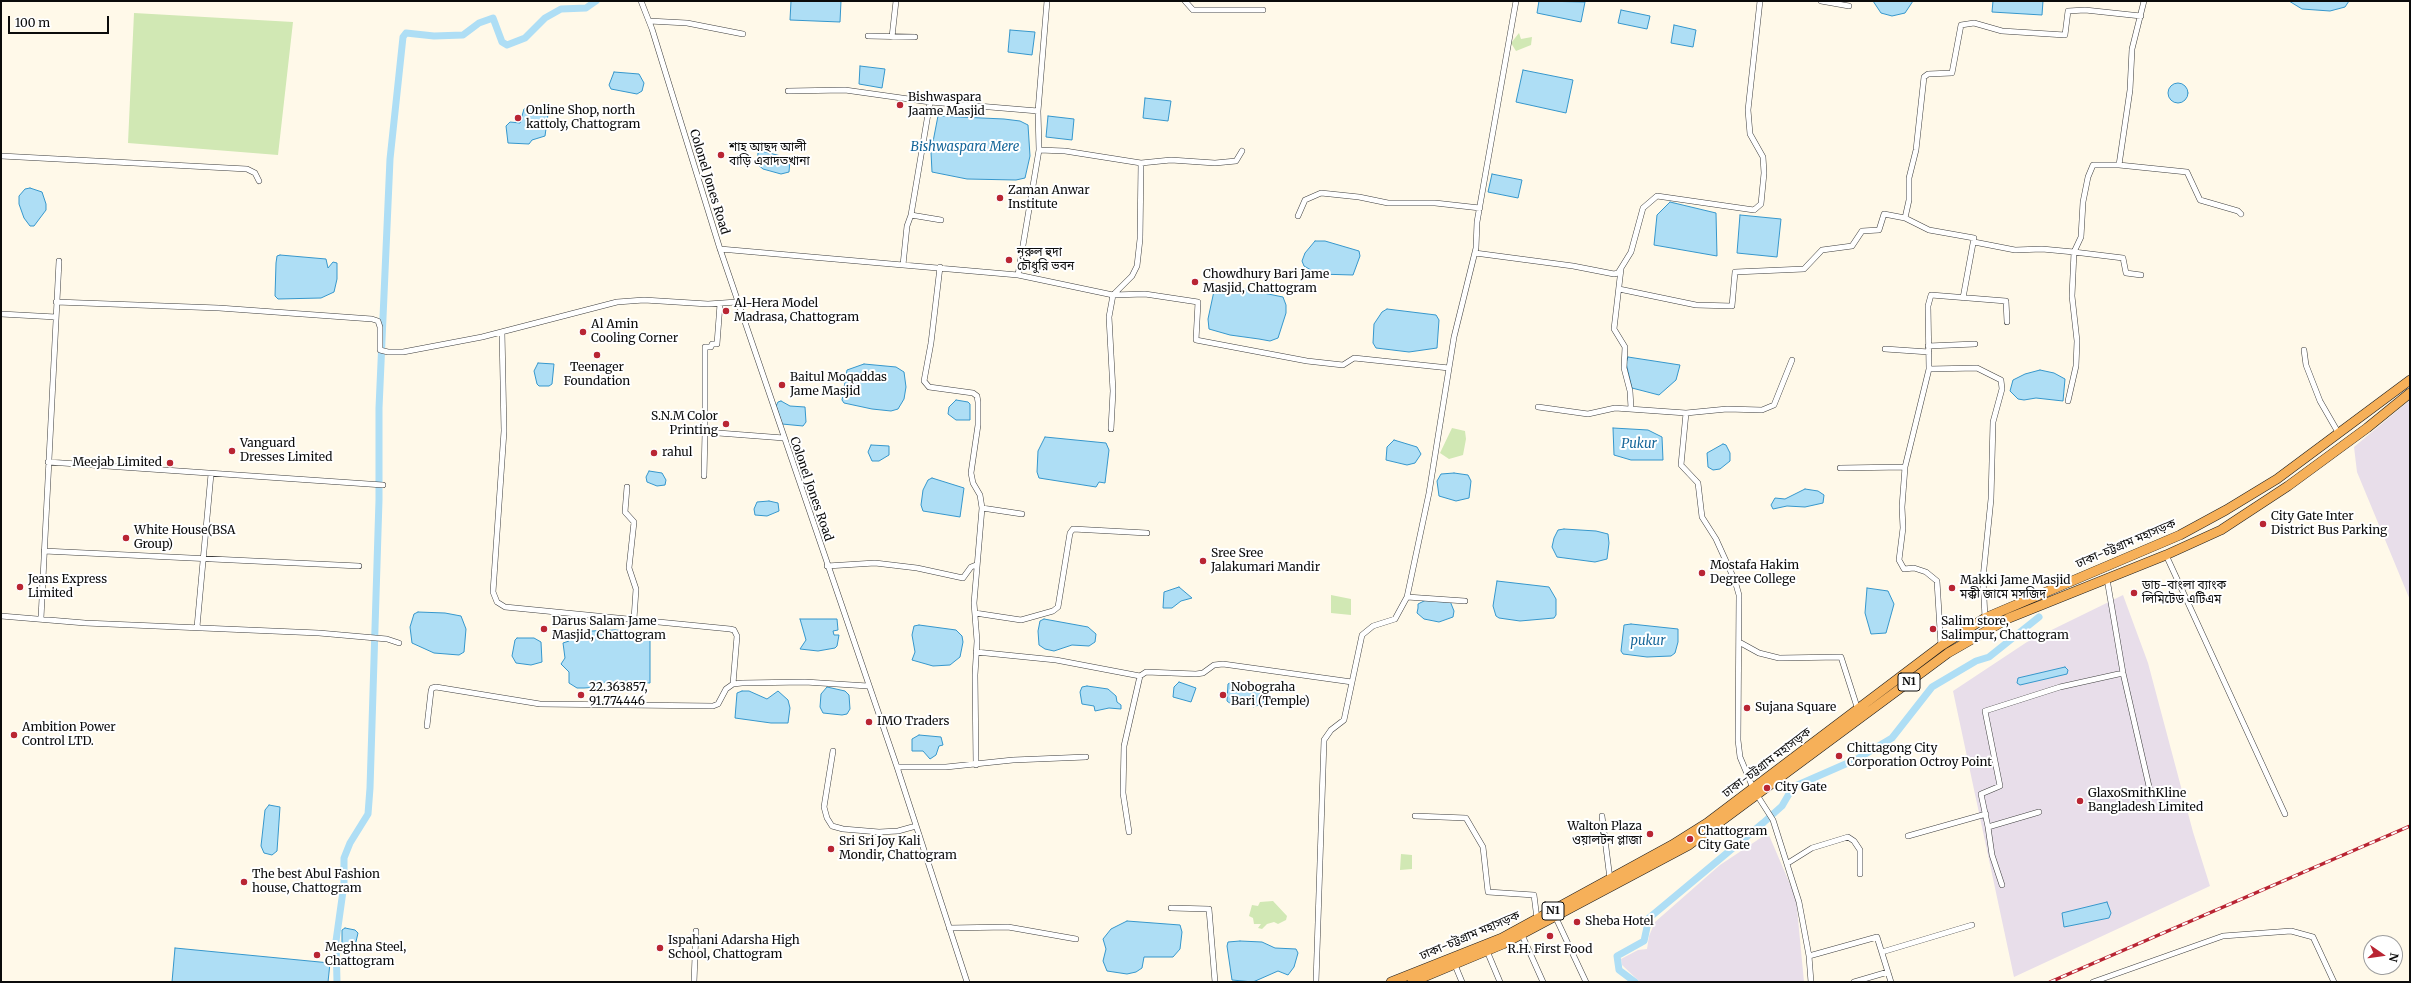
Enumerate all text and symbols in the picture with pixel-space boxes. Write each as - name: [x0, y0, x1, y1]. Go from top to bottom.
- scale bar: [10, 8, 111, 34]
- text: 100 m: [15, 15, 50, 30]
- place label: Bishwaspara Jaame Masjid: [908, 91, 985, 119]
- marker: Bishwaspara Jaame Masjid: [895, 100, 905, 110]
- place label: Online Shop, north kattoly, Chattogram: [526, 104, 641, 132]
- marker: Online Shop, north kattoly, Chattogram: [513, 113, 523, 123]
- street label: Colonel Jones Road: [686, 128, 732, 236]
- water label: Bishwaspara Mere: [911, 139, 1019, 155]
- place label: শাহ আছদ আলী বাড়ি এবাদতখানা: [729, 141, 810, 169]
- marker: শাহ আছদ আলী বাড়ি এবাদতখানা: [716, 150, 726, 160]
- place label: Zaman Anwar Institute: [1008, 184, 1090, 212]
- marker: Zaman Anwar Institute: [995, 193, 1005, 203]
- place label: নুরুল হুদা চৌধুরি ভবন: [1017, 246, 1074, 274]
- marker: নুরুল হুদা চৌধুরি ভবন: [1004, 255, 1014, 265]
- place label: Chowdhury Bari Jame Masjid, Chattogram: [1203, 268, 1329, 296]
- marker: Chowdhury Bari Jame Masjid, Chattogram: [1190, 277, 1200, 287]
- place label: Al-Hera Model Madrasa, Chattogram: [734, 297, 859, 325]
- marker: Al-Hera Model Madrasa, Chattogram: [721, 306, 731, 316]
- place label: Al Amin Cooling Corner: [591, 318, 678, 346]
- marker: Al Amin Cooling Corner: [578, 327, 588, 337]
- marker: Teenager Foundation: [592, 350, 602, 360]
- place label: Teenager Foundation: [564, 361, 630, 389]
- place label: Baitul Moqaddas Jame Masjid: [790, 371, 887, 399]
- marker: Baitul Moqaddas Jame Masjid: [777, 380, 787, 390]
- place label: S.N.M Color Printing: [651, 410, 718, 438]
- marker: S.N.M Color Printing: [721, 419, 731, 429]
- street label: Colonel Jones Road: [786, 435, 836, 543]
- water label: Pukur: [1621, 436, 1657, 452]
- place label: Vanguard Dresses Limited: [240, 437, 332, 465]
- marker: Vanguard Dresses Limited: [227, 446, 237, 456]
- place label: rahul: [662, 446, 693, 460]
- marker: rahul: [649, 448, 659, 458]
- place label: Meejab Limited: [73, 456, 162, 470]
- marker: Meejab Limited: [165, 458, 175, 468]
- place label: City Gate Inter District Bus Parking: [2271, 510, 2387, 538]
- street label: ঢাকা-চট্টগ্রাম মহাসড়ক: [2074, 516, 2178, 572]
- marker: City Gate Inter District Bus Parking: [2258, 519, 2268, 529]
- place label: White House(BSA Group): [134, 524, 236, 552]
- marker: White House(BSA Group): [121, 533, 131, 543]
- place label: Sree Sree Jalakumari Mandir: [1211, 547, 1320, 575]
- marker: Sree Sree Jalakumari Mandir: [1198, 556, 1208, 566]
- place label: Mostafa Hakim Degree College: [1710, 559, 1799, 587]
- marker: Mostafa Hakim Degree College: [1697, 568, 1707, 578]
- place label: Jeans Express Limited: [28, 573, 107, 601]
- place label: Makki Jame Masjid মক্কী জামে মসজিদ: [1960, 574, 2071, 602]
- place label: ডাচ-বাংলা ব্যাংক লিমিটেড এটিএম: [2142, 579, 2226, 607]
- marker: Jeans Express Limited: [15, 582, 25, 592]
- marker: Makki Jame Masjid মক্কী জামে মসজিদ: [1947, 583, 1957, 593]
- marker: ডাচ-বাংলা ব্যাংক লিমিটেড এটিএম: [2129, 588, 2139, 598]
- place label: Darus Salam Jame Masjid, Chattogram: [552, 615, 666, 643]
- place label: Salim store, Salimpur, Chattogram: [1941, 615, 2069, 643]
- marker: Darus Salam Jame Masjid, Chattogram: [539, 624, 549, 634]
- marker: Salim store, Salimpur, Chattogram: [1928, 624, 1938, 634]
- water label: pukur: [1631, 633, 1665, 649]
- road number: N1: [1898, 673, 1920, 691]
- place label: 22.363857, 91.774446: [589, 681, 647, 709]
- place label: Nobograha Bari (Temple): [1231, 681, 1310, 709]
- marker: 22.363857, 91.774446: [576, 690, 586, 700]
- marker: Nobograha Bari (Temple): [1218, 690, 1228, 700]
- place label: Sujana Square: [1755, 701, 1836, 715]
- marker: Sujana Square: [1742, 703, 1752, 713]
- place label: IMO Traders: [877, 715, 949, 729]
- marker: IMO Traders: [864, 717, 874, 727]
- place label: Ambition Power Control LTD.: [22, 721, 116, 749]
- street label: ঢাকা-চট্টগ্রাম মহাসড়ক: [1720, 725, 1814, 801]
- marker: Ambition Power Control LTD.: [9, 730, 19, 740]
- place label: Chittagong City Corporation Octroy Point: [1847, 742, 1992, 770]
- marker: Chittagong City Corporation Octroy Point: [1834, 751, 1844, 761]
- place label: City Gate: [1775, 781, 1827, 795]
- marker: City Gate: [1762, 783, 1772, 793]
- place label: GlaxoSmithKline Bangladesh Limited: [2088, 787, 2203, 815]
- marker: GlaxoSmithKline Bangladesh Limited: [2075, 796, 2085, 806]
- place label: Walton Plaza ওয়ালটন প্লাজা: [1567, 820, 1642, 848]
- place label: Chattogram City Gate: [1698, 825, 1767, 853]
- marker: Walton Plaza ওয়ালটন প্লাজা: [1645, 829, 1655, 839]
- marker: Chattogram City Gate: [1685, 834, 1695, 844]
- place label: Sri Sri Joy Kali Mondir, Chattogram: [839, 835, 957, 863]
- marker: Sri Sri Joy Kali Mondir, Chattogram: [826, 844, 836, 854]
- place label: The best Abul Fashion house, Chattogram: [252, 868, 380, 896]
- marker: The best Abul Fashion house, Chattogram: [239, 877, 249, 887]
- road number: N1: [1542, 902, 1564, 920]
- street label: ঢাকা-চট্টগ্রাম মহাসড়ক: [1418, 908, 1522, 964]
- place label: Sheba Hotel: [1585, 915, 1654, 929]
- marker: Sheba Hotel: [1572, 917, 1582, 927]
- marker: R.H. First Food: [1545, 931, 1555, 941]
- place label: Ispahani Adarsha High School, Chattogram: [668, 934, 800, 962]
- north arrow: [2363, 935, 2403, 975]
- place label: Meghna Steel, Chattogram: [325, 941, 406, 969]
- marker: Ispahani Adarsha High School, Chattogram: [655, 943, 665, 953]
- place label: R.H. First Food: [1508, 943, 1592, 957]
- marker: Meghna Steel, Chattogram: [312, 950, 322, 960]
- text: N: [2386, 952, 2402, 963]

